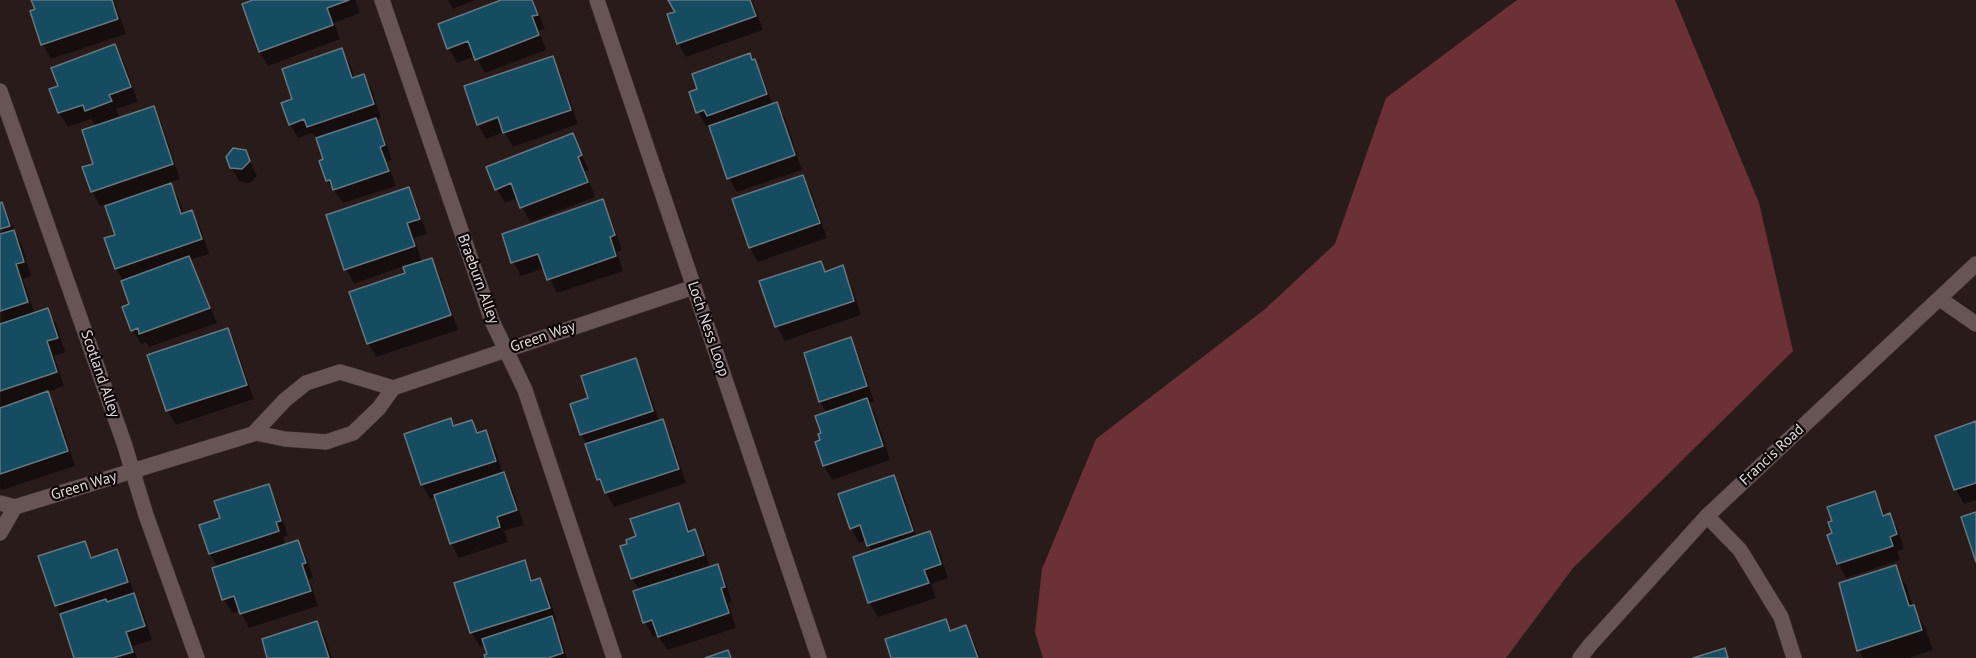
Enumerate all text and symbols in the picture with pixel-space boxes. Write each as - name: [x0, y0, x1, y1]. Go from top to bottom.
- street label: Braeburn Alley: [453, 232, 503, 326]
- street label: Loch Ness Loop: [683, 279, 733, 379]
- street label: Green Way: [508, 317, 578, 357]
- street label: Scotland Alley: [77, 328, 123, 420]
- street label: Francis Road: [1736, 421, 1808, 489]
- street label: Green Way: [49, 467, 119, 505]

